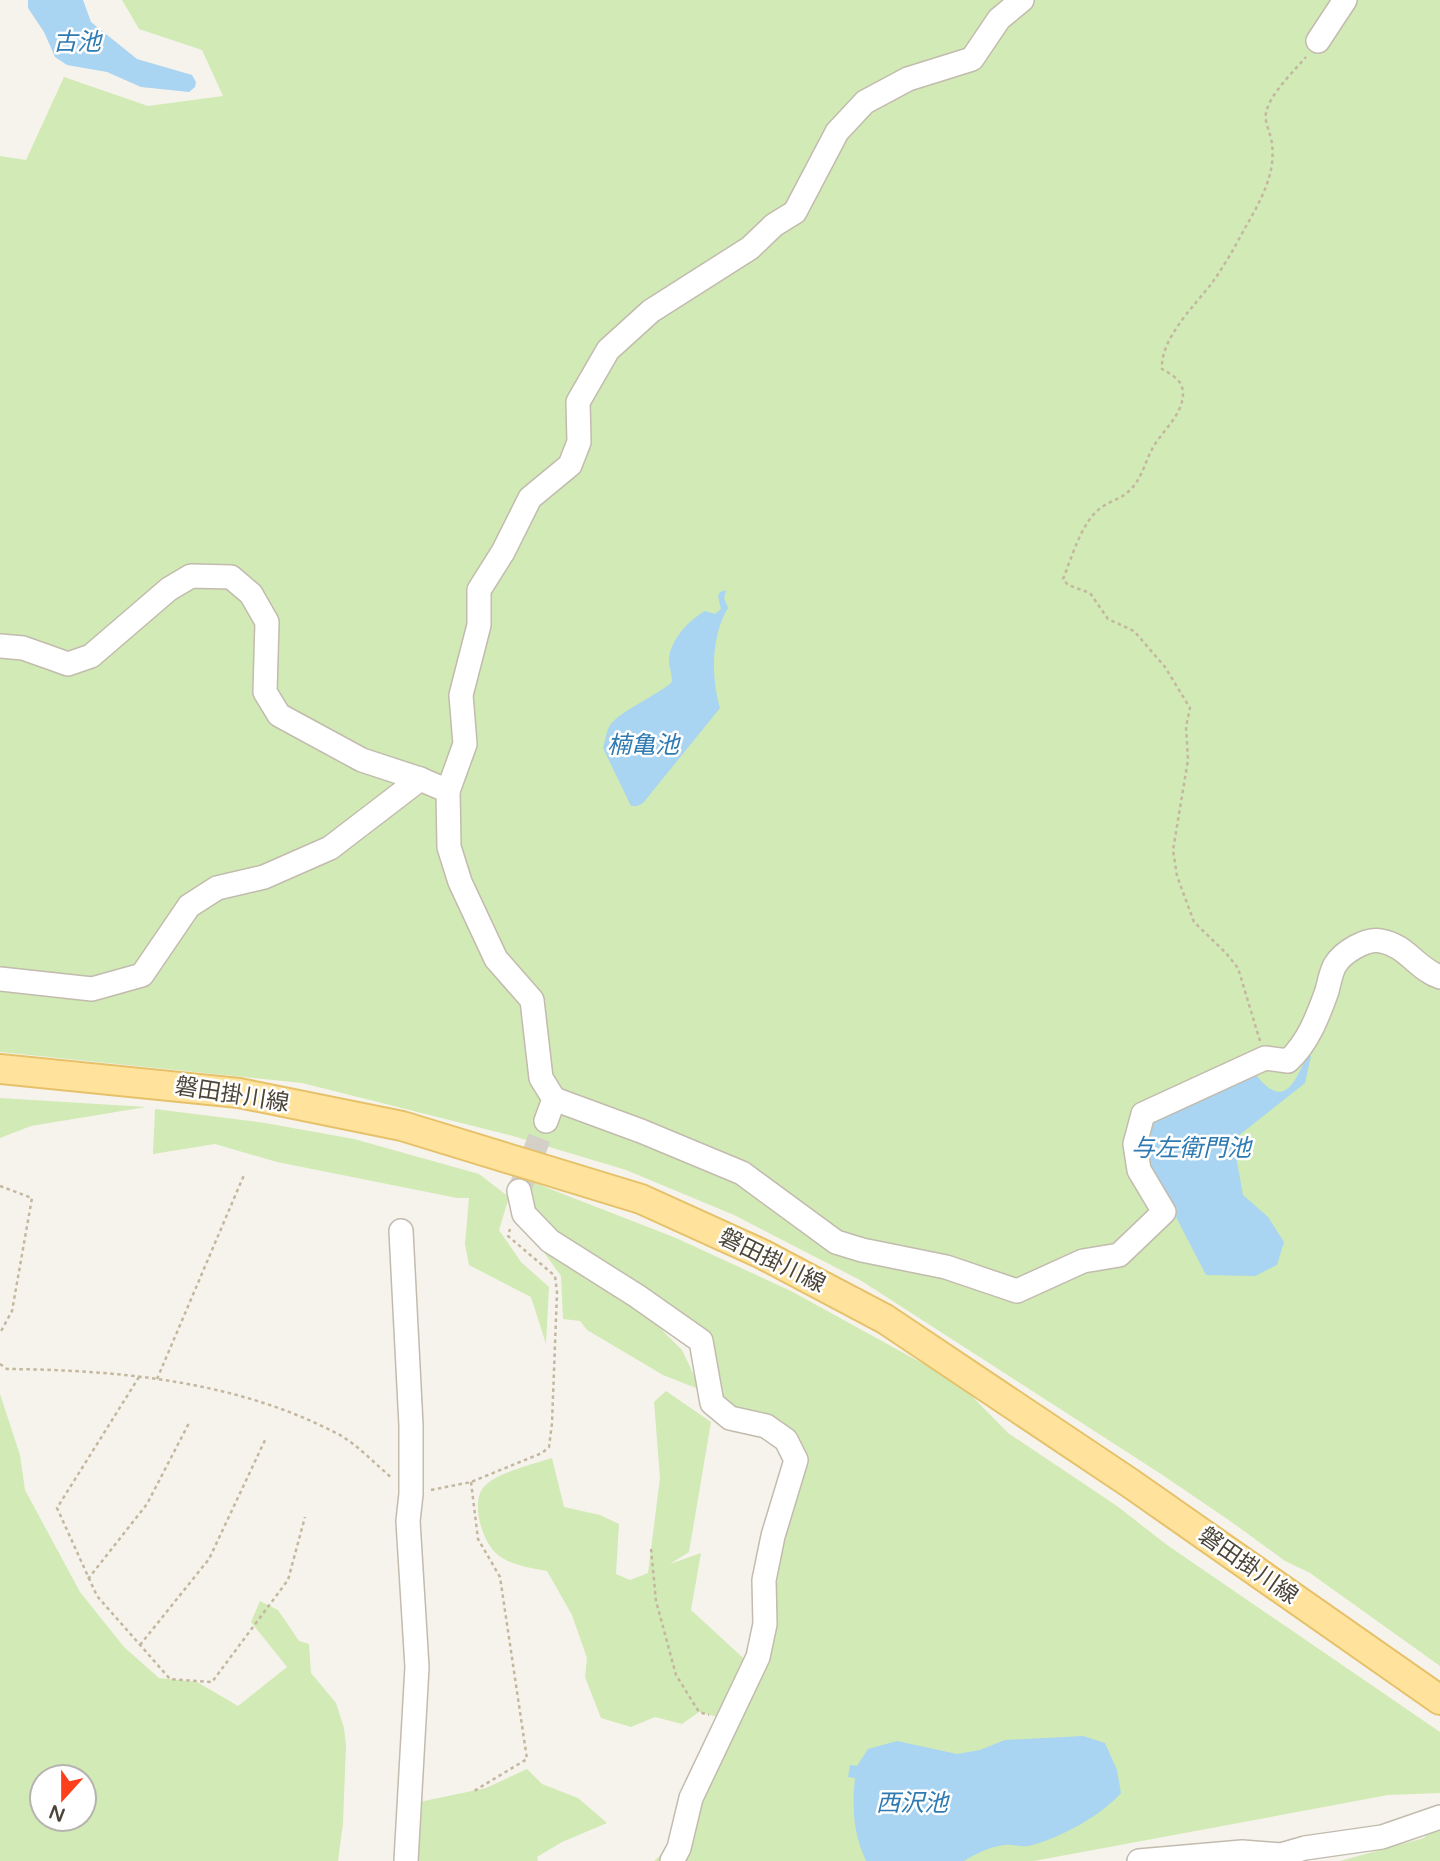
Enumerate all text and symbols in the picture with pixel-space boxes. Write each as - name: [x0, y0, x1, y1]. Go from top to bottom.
- water label: 古池: [53, 28, 103, 57]
- water label: 楠亀池: [607, 731, 681, 760]
- street label: 磐田掛川線: [173, 1072, 291, 1118]
- water label: 与左衛門池: [1131, 1134, 1253, 1163]
- street label: 磐田掛川線: [714, 1223, 830, 1299]
- street label: 磐田掛川線: [1193, 1522, 1303, 1610]
- north arrow: [28, 1763, 98, 1833]
- water label: 西沢池: [876, 1789, 950, 1818]
- text: N: [46, 1800, 68, 1826]

